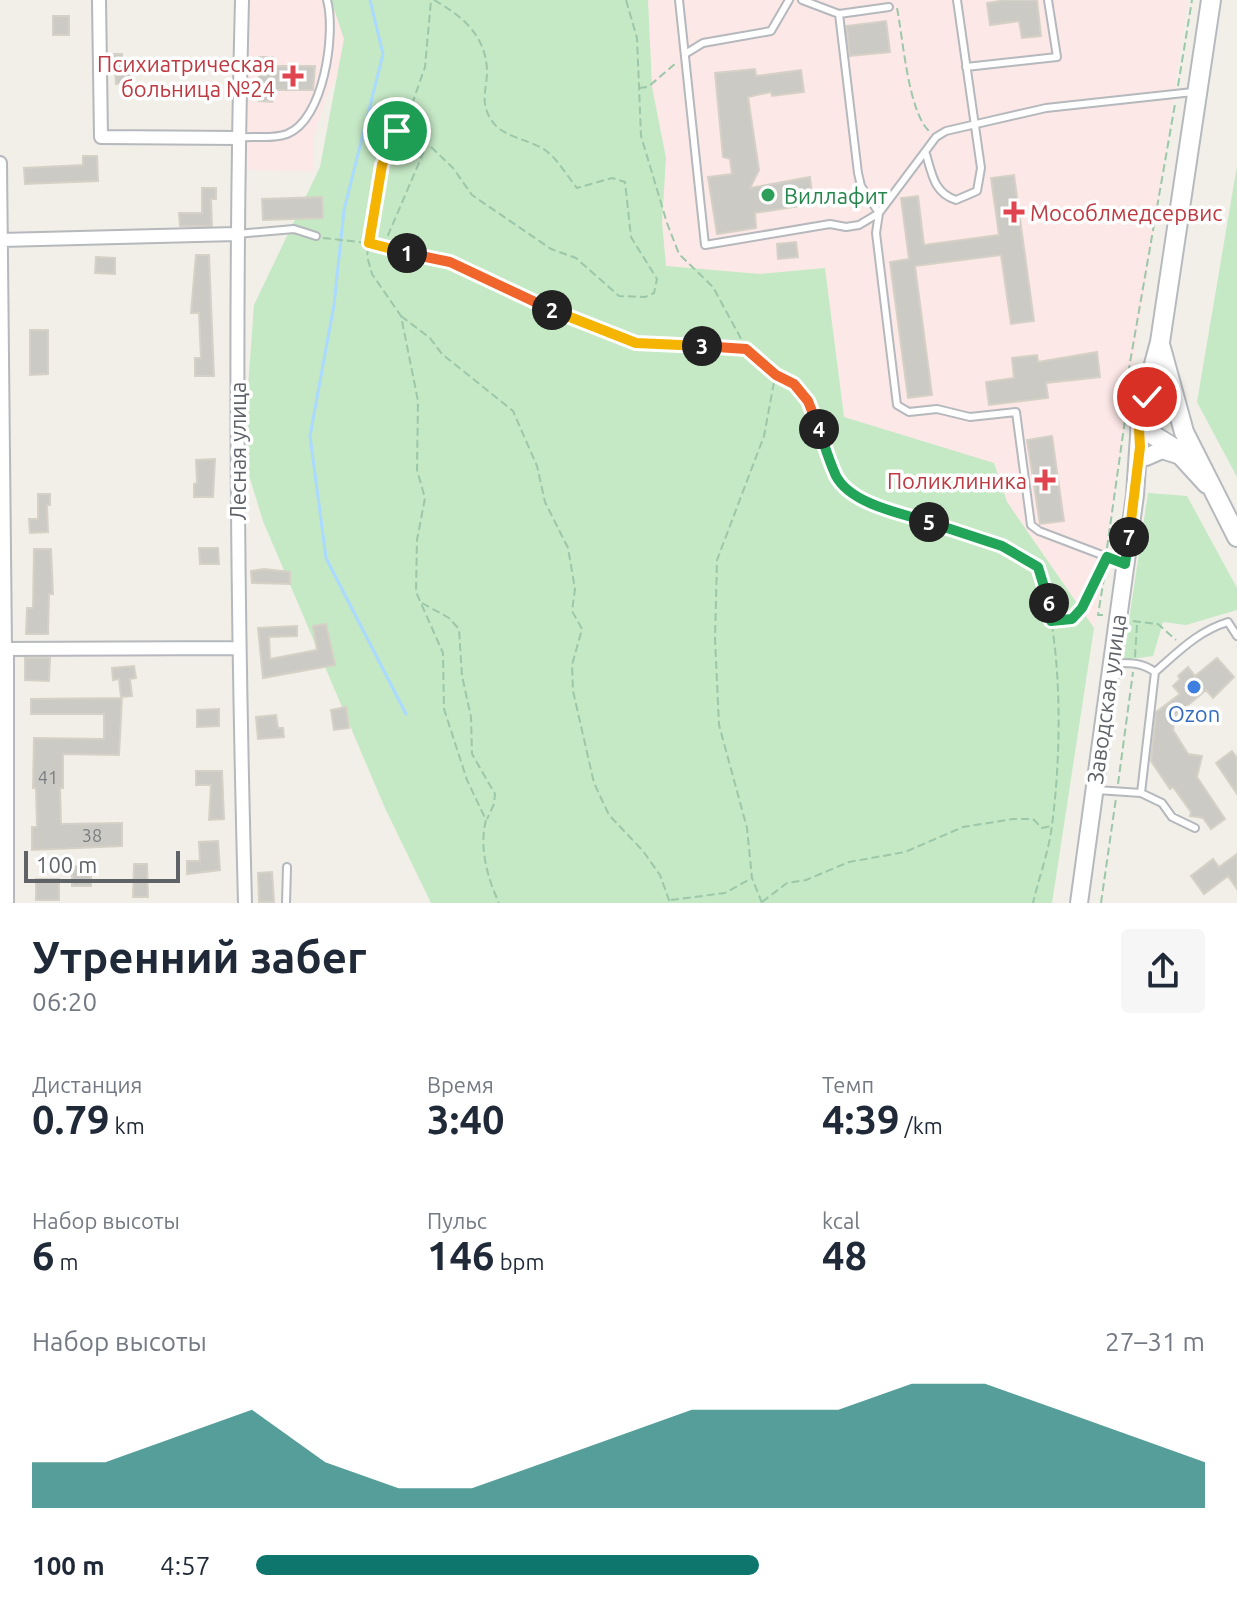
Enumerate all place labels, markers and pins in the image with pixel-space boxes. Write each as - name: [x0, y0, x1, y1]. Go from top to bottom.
- place label: Психиатрическая больница №24: [97, 51, 275, 101]
- marker: Психиатрическая больница №24: [282, 65, 304, 87]
- pin: [363, 97, 431, 165]
- place label: Виллафит: [784, 183, 888, 208]
- marker: Виллафит: [759, 186, 777, 204]
- place label: Мособлмедсервис: [1030, 200, 1222, 225]
- marker: Мособлмедсервис: [1005, 203, 1023, 221]
- pin: 1: [387, 233, 427, 273]
- pin: 2: [532, 290, 572, 330]
- pin: 3: [682, 326, 722, 366]
- pin: [1113, 363, 1181, 431]
- pin: 4: [799, 409, 839, 449]
- place label: Поликлиника: [887, 468, 1027, 493]
- marker: Поликлиника: [1034, 469, 1056, 491]
- pin: 5: [909, 502, 949, 542]
- pin: 7: [1109, 517, 1149, 557]
- pin: 6: [1029, 583, 1069, 623]
- marker: Ozon: [1185, 678, 1203, 696]
- place label: Ozon: [1168, 701, 1220, 726]

